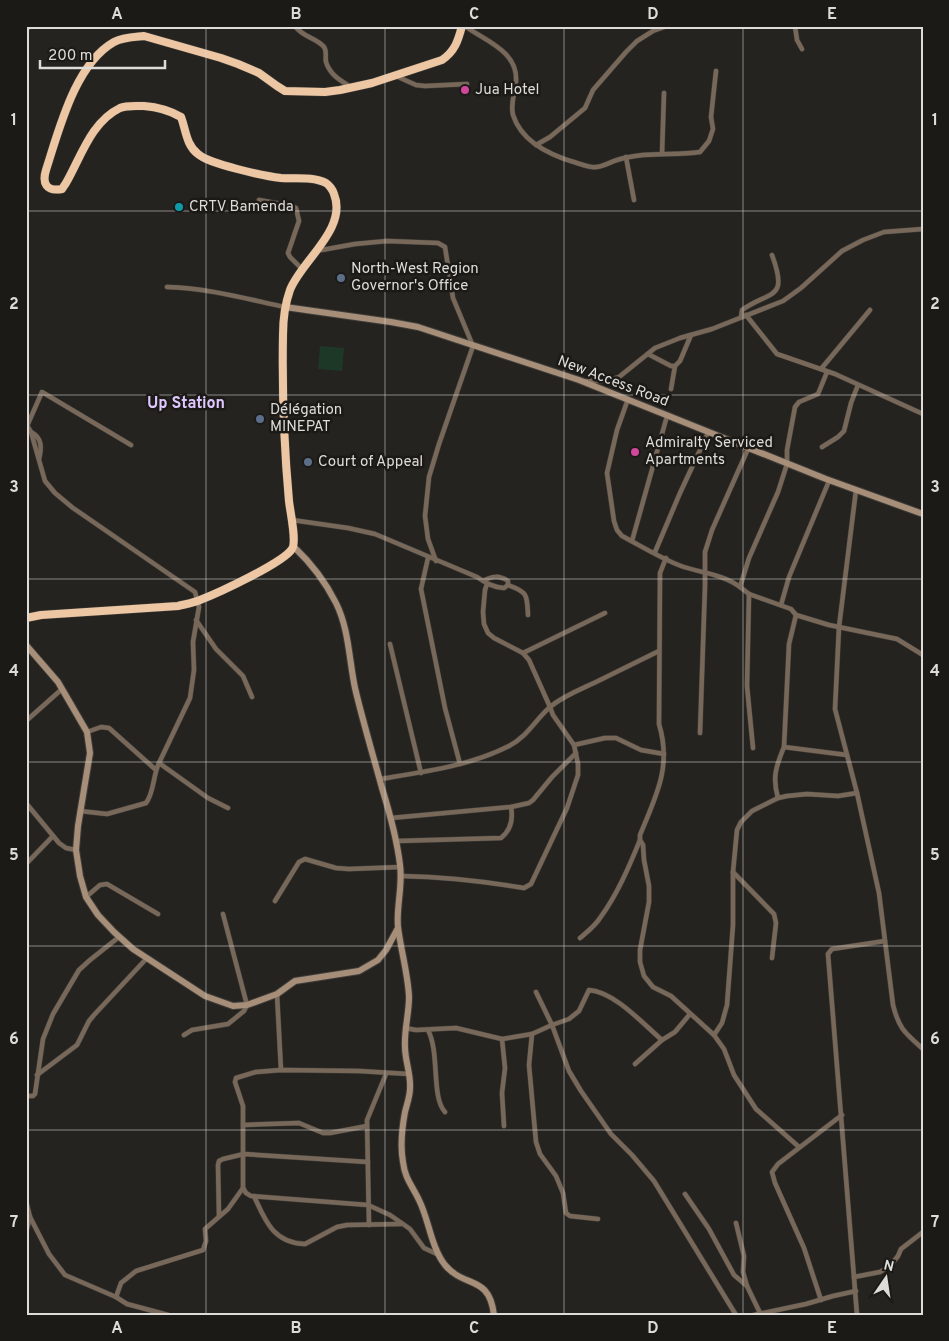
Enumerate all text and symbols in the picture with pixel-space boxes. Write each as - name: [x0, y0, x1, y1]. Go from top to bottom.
- text: A: [111, 5, 123, 25]
- text: B: [290, 5, 302, 25]
- text: C: [469, 5, 479, 25]
- text: D: [647, 5, 659, 25]
- text: E: [827, 5, 837, 25]
- scale bar: [40, 38, 165, 70]
- text: 200 m: [48, 47, 93, 66]
- place label: Jua Hotel: [475, 81, 539, 100]
- marker: Jua Hotel: [459, 84, 471, 96]
- text: 1: [11, 111, 17, 131]
- text: 1: [932, 111, 938, 131]
- place label: CRTV Bamenda: [189, 198, 294, 217]
- marker: CRTV Bamenda: [173, 201, 185, 213]
- place label: North-West Region Governor's Office: [351, 260, 479, 296]
- marker: North-West Region Governor's Office: [335, 272, 347, 284]
- text: 2: [9, 295, 19, 315]
- text: 2: [930, 295, 940, 315]
- street label: New Access Road: [555, 352, 671, 412]
- district label: Up Station: [147, 394, 225, 414]
- place label: Délégation MINEPAT: [270, 401, 342, 437]
- marker: Délégation MINEPAT: [254, 413, 266, 425]
- place label: Admiralty Serviced Apartments: [645, 434, 773, 470]
- marker: Admiralty Serviced Apartments: [629, 446, 641, 458]
- place label: Court of Appeal: [318, 453, 423, 472]
- marker: Court of Appeal: [302, 456, 314, 468]
- text: 3: [9, 478, 19, 498]
- text: 3: [930, 478, 940, 498]
- text: 4: [9, 662, 19, 682]
- text: 4: [930, 662, 940, 682]
- text: 5: [9, 846, 19, 866]
- text: 5: [930, 846, 940, 866]
- text: 6: [9, 1030, 19, 1050]
- text: 6: [930, 1030, 940, 1050]
- text: 7: [10, 1213, 18, 1233]
- text: 7: [931, 1213, 939, 1233]
- north arrow: [862, 1254, 912, 1304]
- text: N: [882, 1257, 895, 1276]
- text: A: [111, 1319, 123, 1339]
- text: B: [290, 1319, 302, 1339]
- text: C: [469, 1319, 479, 1339]
- text: D: [647, 1319, 659, 1339]
- text: E: [827, 1319, 837, 1339]

